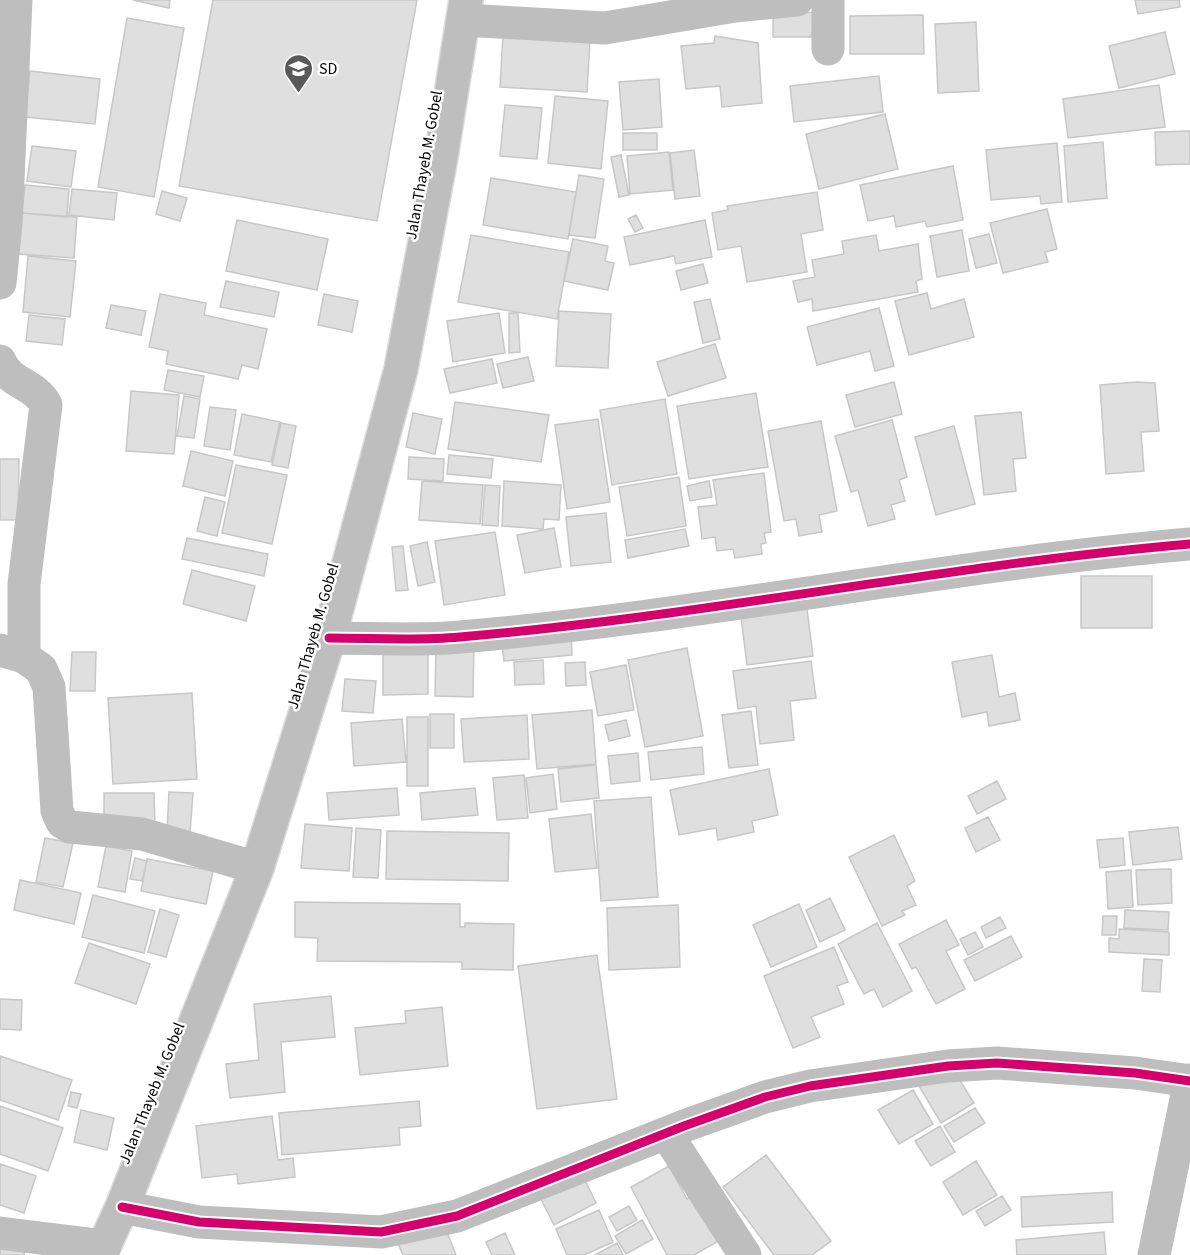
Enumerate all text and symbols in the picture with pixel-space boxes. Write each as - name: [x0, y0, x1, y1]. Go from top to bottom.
- school or university icon: SD: [282, 52, 314, 94]
- place label: SD: [319, 58, 338, 80]
- street label: Jalan Thayeb M. Gobel: [400, 89, 448, 241]
- street label: Jalan Thayeb M. Gobel: [282, 561, 344, 712]
- street label: Jalan Thayeb M. Gobel: [113, 1019, 190, 1167]

